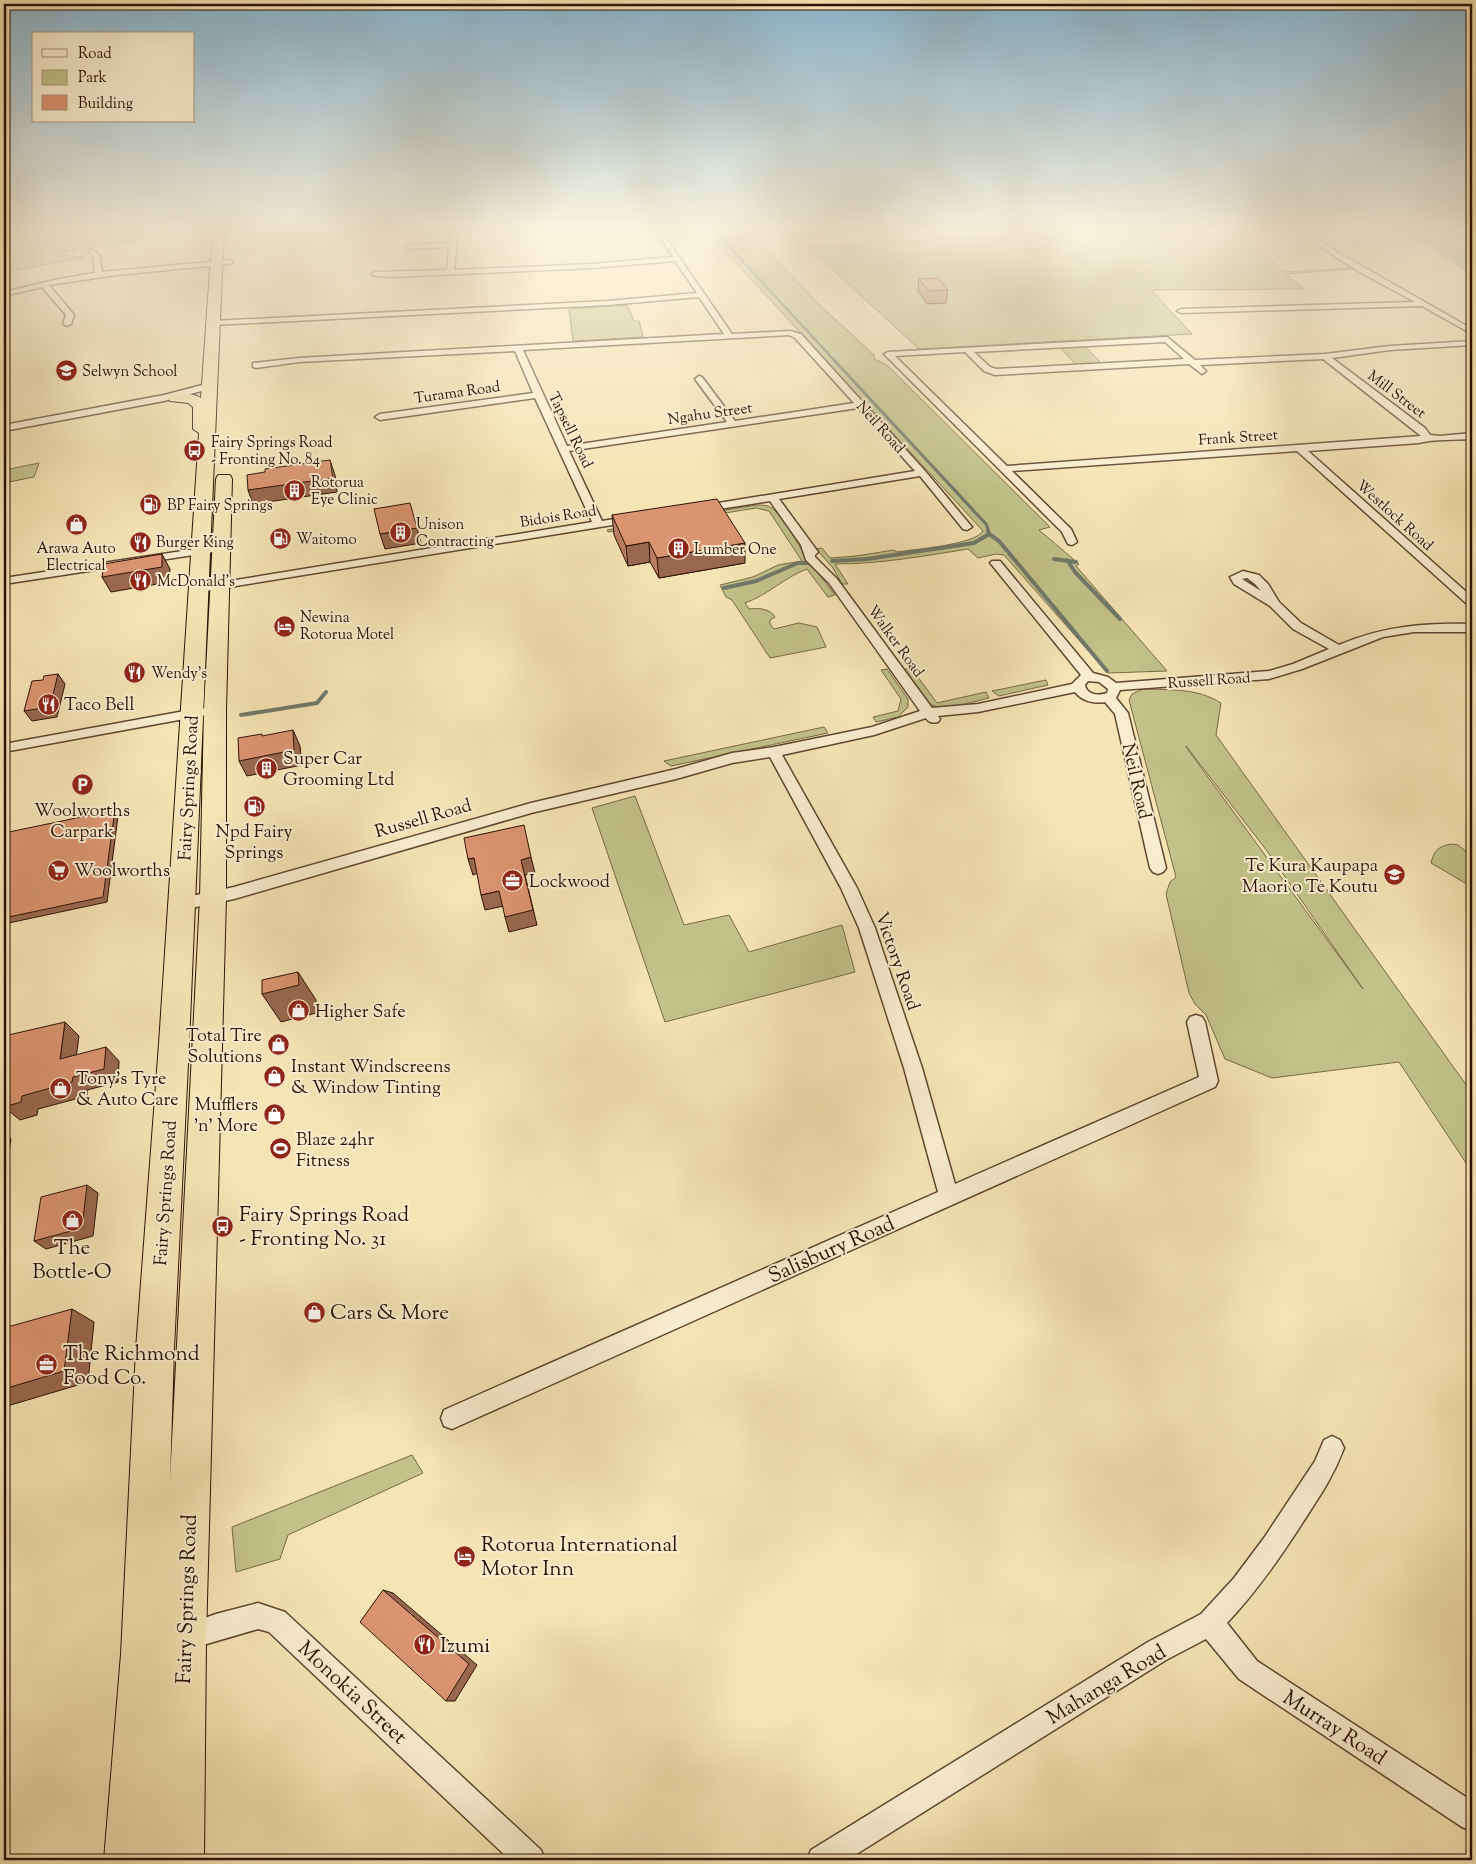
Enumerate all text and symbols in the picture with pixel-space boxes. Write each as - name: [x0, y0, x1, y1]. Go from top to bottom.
- legend: [32, 32, 195, 122]
- text: Road: [78, 44, 112, 65]
- text: Park: [78, 68, 107, 89]
- text: Building: [78, 94, 133, 115]
- school or university icon: Selwyn School: [54, 359, 78, 383]
- place label: Selwyn School: [82, 362, 177, 383]
- street label: Mill Street: [1362, 366, 1430, 424]
- street label: Turama Road: [413, 377, 502, 410]
- street label: Tapsell Road: [542, 389, 597, 473]
- street label: Neil Road: [851, 397, 909, 459]
- street label: Ngahu Street: [667, 398, 754, 431]
- street label: Frank Street: [1198, 425, 1279, 452]
- place label: Fairy Springs Road - Fronting No. 84: [211, 433, 333, 471]
- bus stop icon: Fairy Springs Road - Fronting No. 84: [183, 439, 207, 463]
- place label: Rotorua Eye Clinic: [311, 473, 378, 511]
- street label: Westlock Road: [1351, 476, 1438, 557]
- building icon: Rotorua Eye Clinic: [283, 479, 307, 503]
- fuel station icon: BP Fairy Springs: [139, 493, 163, 517]
- place label: BP Fairy Springs: [167, 496, 273, 517]
- street label: Bidois Road: [518, 501, 599, 534]
- shop icon: Arawa Auto Electrical: [64, 513, 88, 537]
- place label: Unison Contracting: [416, 515, 494, 553]
- building icon: Unison Contracting: [388, 521, 412, 545]
- fuel station icon: Waitomo: [268, 527, 292, 551]
- restaurant icon: Burger King: [128, 530, 152, 554]
- place label: Waitomo: [296, 530, 357, 551]
- place label: Burger King: [156, 533, 234, 554]
- building icon: Lumber One: [666, 537, 690, 561]
- place label: Arawa Auto Electrical: [36, 539, 116, 577]
- place label: Lumber One: [694, 540, 776, 561]
- restaurant icon: McDonald's: [129, 569, 153, 593]
- place label: McDonald's: [157, 572, 235, 593]
- street label: Walker Road: [861, 602, 928, 683]
- place label: Newina Rotorua Motel: [300, 608, 394, 646]
- hotel icon: Newina Rotorua Motel: [272, 614, 296, 638]
- restaurant icon: Wendy's: [123, 661, 147, 685]
- place label: Wendy's: [151, 664, 207, 685]
- street label: Russell Road: [1167, 668, 1252, 695]
- restaurant icon: Taco Bell: [36, 692, 60, 716]
- place label: Taco Bell: [64, 693, 135, 719]
- street label: Fairy Springs Road: [173, 715, 207, 862]
- street label: Neil Road: [1114, 741, 1156, 822]
- place label: Super Car Grooming Ltd: [283, 747, 394, 794]
- building icon: Super Car Grooming Ltd: [255, 756, 279, 780]
- parking icon: Woolworths Carpark: [70, 773, 94, 797]
- fuel station icon: Npd Fairy Springs: [242, 794, 266, 818]
- street label: Russell Road: [372, 794, 475, 846]
- place label: Woolworths Carpark: [34, 799, 130, 846]
- place label: Npd Fairy Springs: [215, 820, 293, 867]
- place label: Te Kura Kaupapa Maori o Te Koutu: [1242, 854, 1378, 901]
- supermarket icon: Woolworths: [46, 858, 70, 882]
- place label: Woolworths: [74, 859, 170, 885]
- school or university icon: Te Kura Kaupapa Maori o Te Koutu: [1382, 863, 1406, 887]
- office icon: Lockwood: [501, 869, 525, 893]
- place label: Lockwood: [529, 870, 610, 896]
- street label: Victory Road: [867, 909, 925, 1014]
- shop icon: Higher Safe: [287, 999, 311, 1023]
- place label: Higher Safe: [315, 1000, 406, 1026]
- place label: Total Tire Solutions: [186, 1024, 262, 1071]
- shop icon: Total Tire Solutions: [266, 1033, 290, 1057]
- place label: Instant Windscreens & Window Tinting: [291, 1055, 451, 1102]
- shop icon: Instant Windscreens & Window Tinting: [263, 1064, 287, 1088]
- place label: Tony's Tyre & Auto Care: [76, 1067, 179, 1114]
- shop icon: Tony's Tyre & Auto Care: [48, 1076, 72, 1100]
- place label: Mufflers 'n' More: [194, 1093, 258, 1140]
- shop icon: Mufflers 'n' More: [262, 1102, 286, 1126]
- street label: Fairy Springs Road: [149, 1120, 185, 1267]
- place label: Blaze 24hr Fitness: [296, 1128, 374, 1175]
- sports icon: Blaze 24hr Fitness: [268, 1137, 292, 1161]
- place label: Fairy Springs Road - Fronting No. 31: [239, 1201, 409, 1255]
- shop icon: The Bottle-O: [60, 1208, 84, 1232]
- street label: Salisbury Road: [764, 1209, 900, 1292]
- bus stop icon: Fairy Springs Road - Fronting No. 31: [211, 1214, 235, 1238]
- place label: The Bottle-O: [32, 1234, 112, 1288]
- place label: Cars & More: [330, 1299, 449, 1329]
- shop icon: Cars & More: [302, 1300, 326, 1324]
- place label: The Richmond Food Co.: [63, 1340, 200, 1394]
- office icon: The Richmond Food Co.: [35, 1353, 59, 1377]
- street label: Fairy Springs Road: [170, 1513, 206, 1685]
- place label: Rotorua International Motor Inn: [481, 1531, 678, 1585]
- hotel icon: Rotorua International Motor Inn: [453, 1544, 477, 1568]
- place label: Izumi: [440, 1632, 490, 1662]
- restaurant icon: Izumi: [412, 1633, 436, 1657]
- street label: Monokia Street: [290, 1635, 413, 1752]
- street label: Mahanga Road: [1042, 1638, 1173, 1733]
- street label: Murray Road: [1276, 1684, 1392, 1774]

